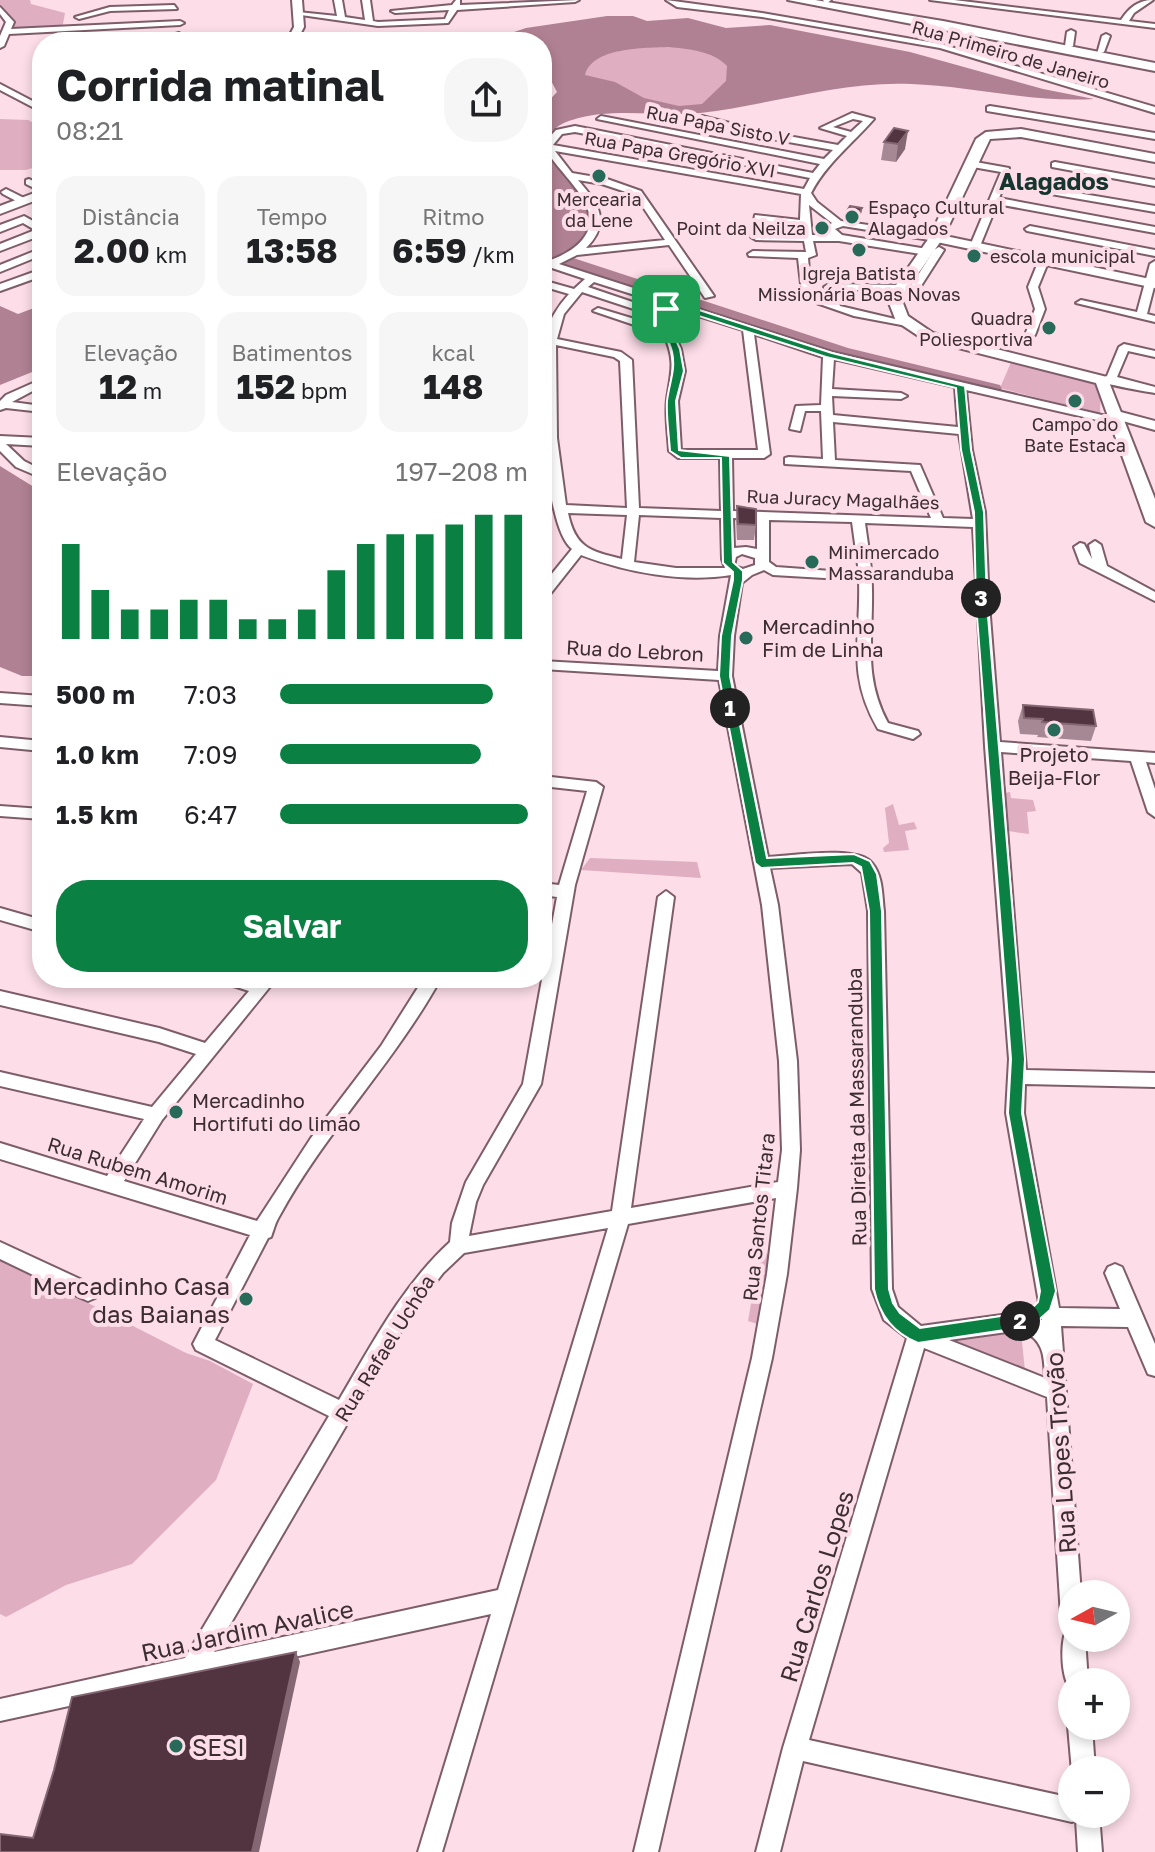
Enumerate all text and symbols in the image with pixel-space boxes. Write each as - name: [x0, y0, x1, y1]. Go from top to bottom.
- street label: Rua Primeiro de Janeiro: [910, 15, 1112, 93]
- text: Corrida matinal: [56, 58, 384, 111]
- button: share: [444, 58, 528, 142]
- street label: Rua Papa Sisto V: [645, 100, 791, 150]
- text: 08:21: [56, 115, 123, 146]
- street label: Rua Papa Gregório XVI: [583, 126, 777, 182]
- district label: Alagados: [999, 166, 1109, 195]
- marker: Mercearia da Lene: [590, 167, 608, 185]
- place label: Mercearia da Lene: [556, 188, 642, 231]
- place label: Espaço Cultural Alagados: [868, 196, 1004, 239]
- text: Distância: [82, 203, 180, 230]
- text: Tempo: [257, 203, 327, 230]
- text: Ritmo: [422, 203, 484, 230]
- marker: Espaço Cultural Alagados: [843, 208, 861, 226]
- place label: Point da Neilza: [676, 217, 806, 239]
- marker: Point da Neilza: [813, 219, 831, 237]
- text: 2.00: [74, 230, 150, 270]
- text: 13:58: [246, 230, 338, 270]
- text: 6:59: [392, 230, 467, 270]
- text: km: [150, 241, 187, 268]
- text: /km: [467, 241, 515, 268]
- marker: Igreja Batista Missionária Boas Novas: [850, 241, 868, 259]
- place label: escola municipal: [990, 245, 1136, 267]
- marker: escola municipal: [965, 247, 983, 265]
- place label: Igreja Batista Missionária Boas Novas: [757, 262, 961, 305]
- pin: [632, 275, 700, 343]
- icon: arrive: [644, 287, 688, 331]
- place label: Quadra Poliesportiva: [919, 307, 1033, 350]
- marker: Quadra Poliesportiva: [1040, 319, 1058, 337]
- text: Elevação: [84, 339, 178, 366]
- text: Batimentos: [232, 339, 352, 366]
- text: kcal: [432, 339, 475, 366]
- text: 12: [99, 366, 137, 406]
- text: 152: [236, 366, 295, 406]
- text: 148: [423, 366, 484, 406]
- text: m: [137, 377, 162, 404]
- text: bpm: [295, 377, 348, 404]
- marker: Campo do Bate Estaca: [1066, 392, 1084, 410]
- place label: Campo do Bate Estaca: [1024, 413, 1126, 456]
- text: Elevação: [56, 456, 167, 487]
- text: 197–208 m: [396, 456, 528, 487]
- street label: Rua Juracy Magalhães: [746, 485, 940, 513]
- place label: Minimercado Massaranduba: [828, 541, 954, 584]
- marker: Minimercado Massaranduba: [803, 553, 821, 571]
- pin: 3: [961, 578, 1001, 618]
- text: 3: [974, 584, 988, 611]
- place label: Mercadinho Fim de Linha: [762, 614, 884, 661]
- marker: Mercadinho Fim de Linha: [737, 629, 755, 647]
- street label: Rua do Lebron: [566, 634, 704, 666]
- text: 500 m: [56, 679, 135, 710]
- text: 7:03: [184, 679, 237, 710]
- pin: 1: [710, 688, 750, 728]
- text: 1: [724, 694, 736, 721]
- marker: Projeto Beija-Flor: [1045, 721, 1063, 739]
- text: 1.0 km: [56, 739, 139, 770]
- text: 7:09: [184, 739, 237, 770]
- place label: Projeto Beija-Flor: [1008, 742, 1100, 789]
- text: 1.5 km: [56, 799, 138, 830]
- text: 6:47: [184, 799, 237, 830]
- button: Salvar: [56, 880, 528, 972]
- street label: Rua Direita da Massaranduba: [842, 967, 870, 1247]
- place label: Mercadinho Hortifuti do limão: [192, 1088, 361, 1135]
- marker: Mercadinho Hortifuti do limão: [167, 1103, 185, 1121]
- street label: Rua Rubem Amorim: [45, 1131, 231, 1209]
- street label: Rua Santos Titara: [737, 1132, 779, 1302]
- street label: Rua Rafael Uchôa: [329, 1270, 439, 1426]
- place label: Mercadinho Casa das Baianas: [32, 1271, 230, 1328]
- marker: Mercadinho Casa das Baianas: [237, 1290, 255, 1308]
- pin: 2: [1000, 1301, 1040, 1341]
- text: 2: [1013, 1307, 1027, 1334]
- street label: Rua Lopes Trovão: [1038, 1351, 1082, 1555]
- street label: Rua Carlos Lopes: [773, 1487, 859, 1685]
- north arrow: [1058, 1580, 1130, 1652]
- map controls: [1058, 1580, 1130, 1828]
- street label: Rua Jardim Avalice: [138, 1593, 356, 1667]
- button: +: [1058, 1668, 1130, 1740]
- place label: SESI: [192, 1732, 245, 1761]
- marker: SESI: [167, 1737, 185, 1755]
- button: −: [1058, 1756, 1130, 1828]

